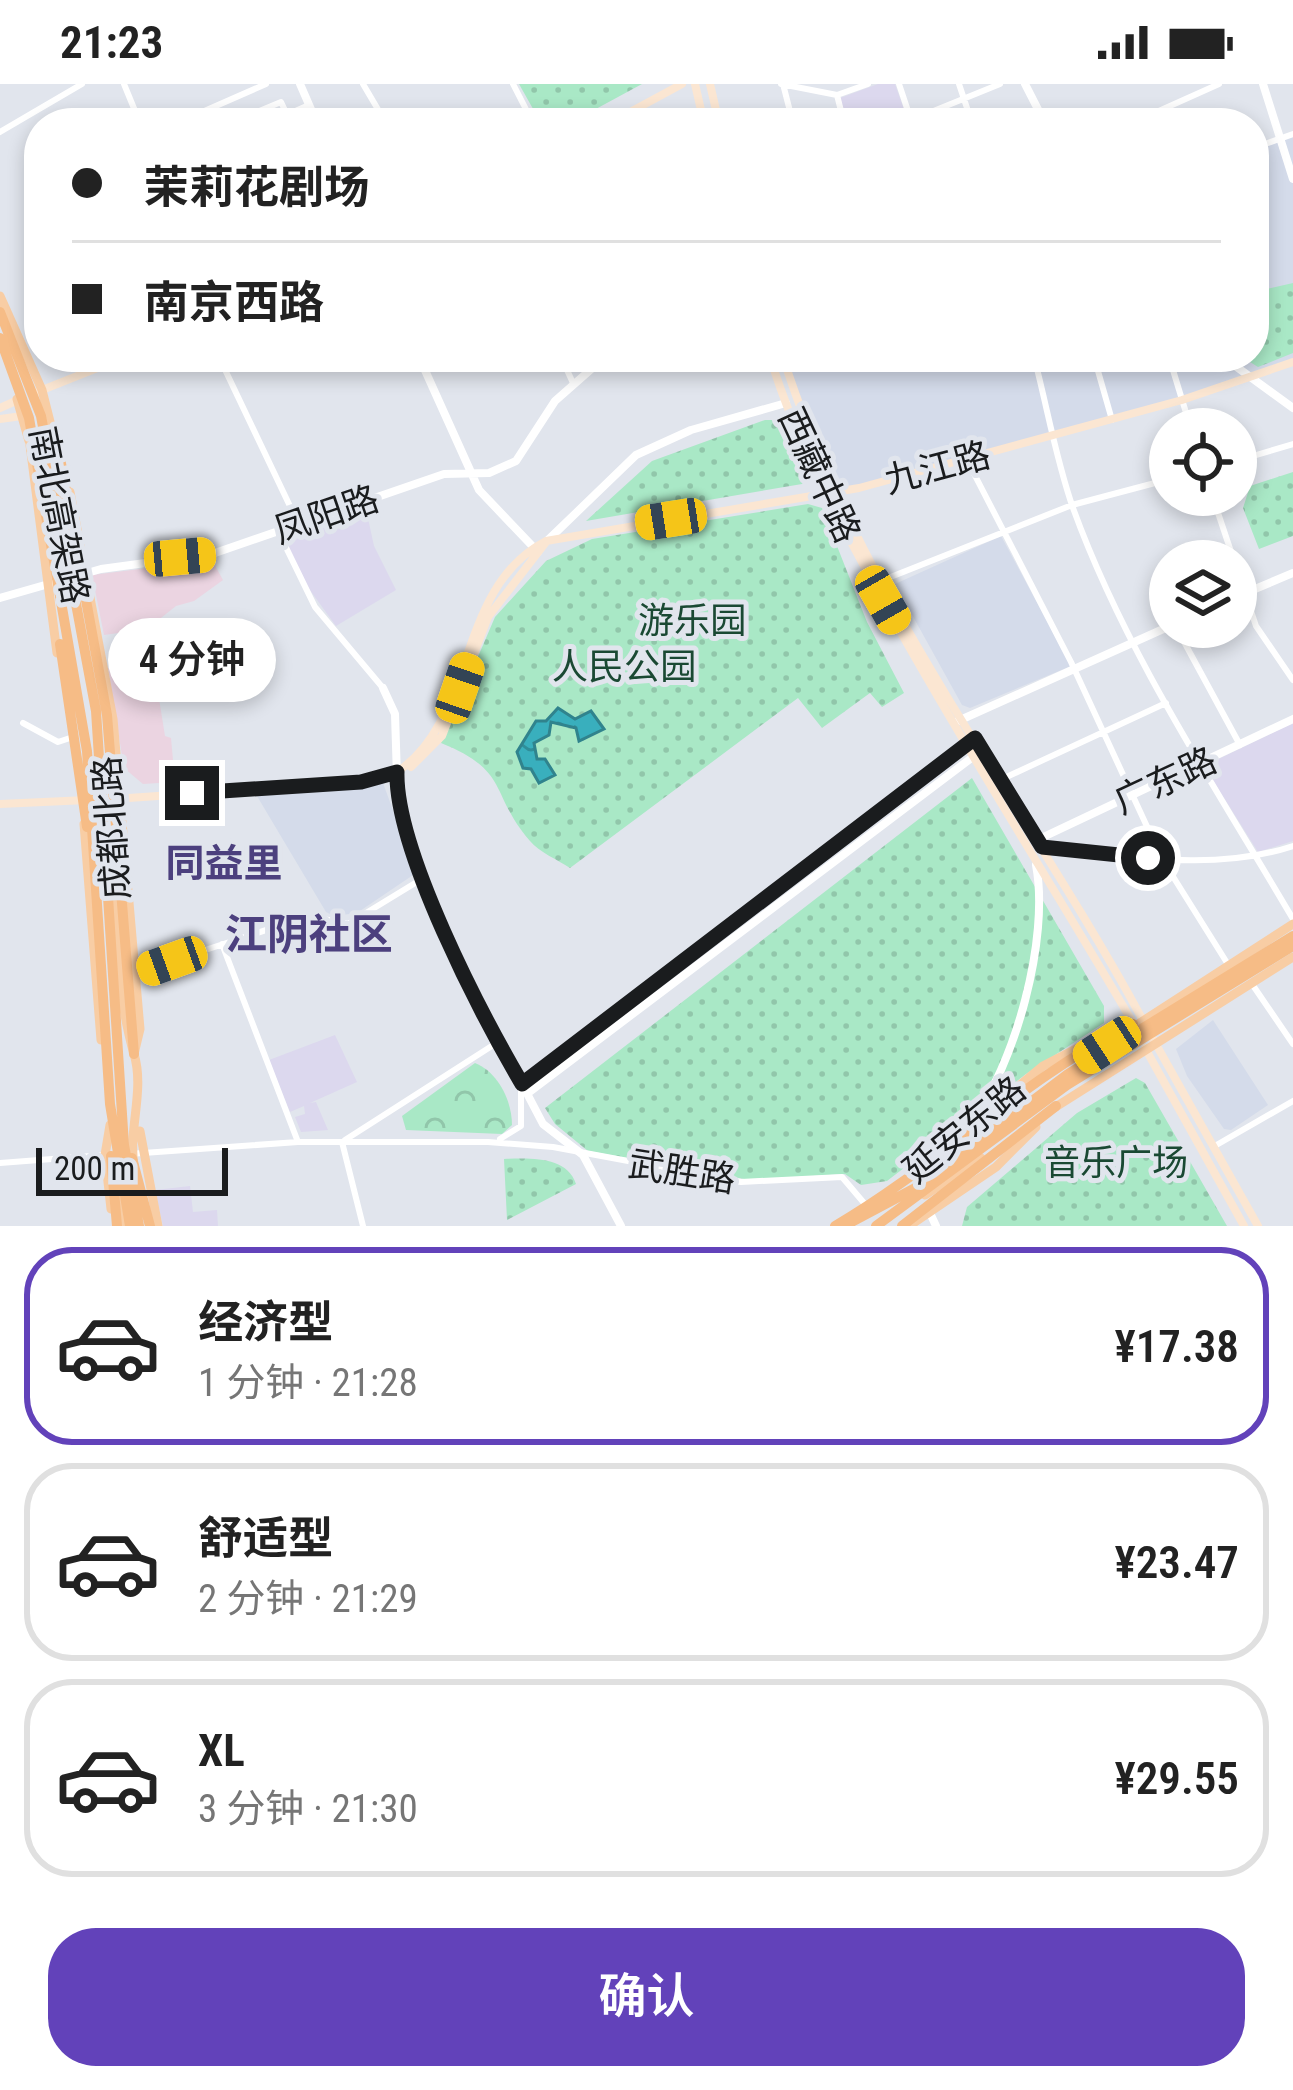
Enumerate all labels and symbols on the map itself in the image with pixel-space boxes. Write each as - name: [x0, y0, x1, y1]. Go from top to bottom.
- street label: 西藏中路: [770, 401, 869, 550]
- street label: 南北高架路: [21, 423, 97, 608]
- street label: 九江路: [880, 434, 995, 502]
- street label: 凤阳路: [268, 478, 384, 552]
- car: [633, 496, 709, 542]
- car: [143, 536, 217, 578]
- car: [849, 560, 917, 640]
- park label: 游乐园: [638, 600, 746, 642]
- callout: 4 分钟: [108, 619, 276, 703]
- park label: 人民公园: [552, 646, 696, 688]
- car: [431, 648, 489, 728]
- street label: 广东路: [1108, 739, 1223, 823]
- street label: 成都北路: [86, 755, 138, 901]
- route end: [165, 766, 219, 820]
- route start: [1121, 831, 1175, 885]
- district label: 同益里: [165, 841, 283, 887]
- district label: 江阴社区: [225, 910, 393, 959]
- car: [132, 932, 212, 990]
- car: [1067, 1010, 1147, 1080]
- street label: 延安东路: [895, 1068, 1034, 1191]
- scale bar: [36, 1142, 228, 1195]
- park label: 音乐广场: [1044, 1142, 1188, 1184]
- street label: 武胜路: [625, 1143, 738, 1201]

